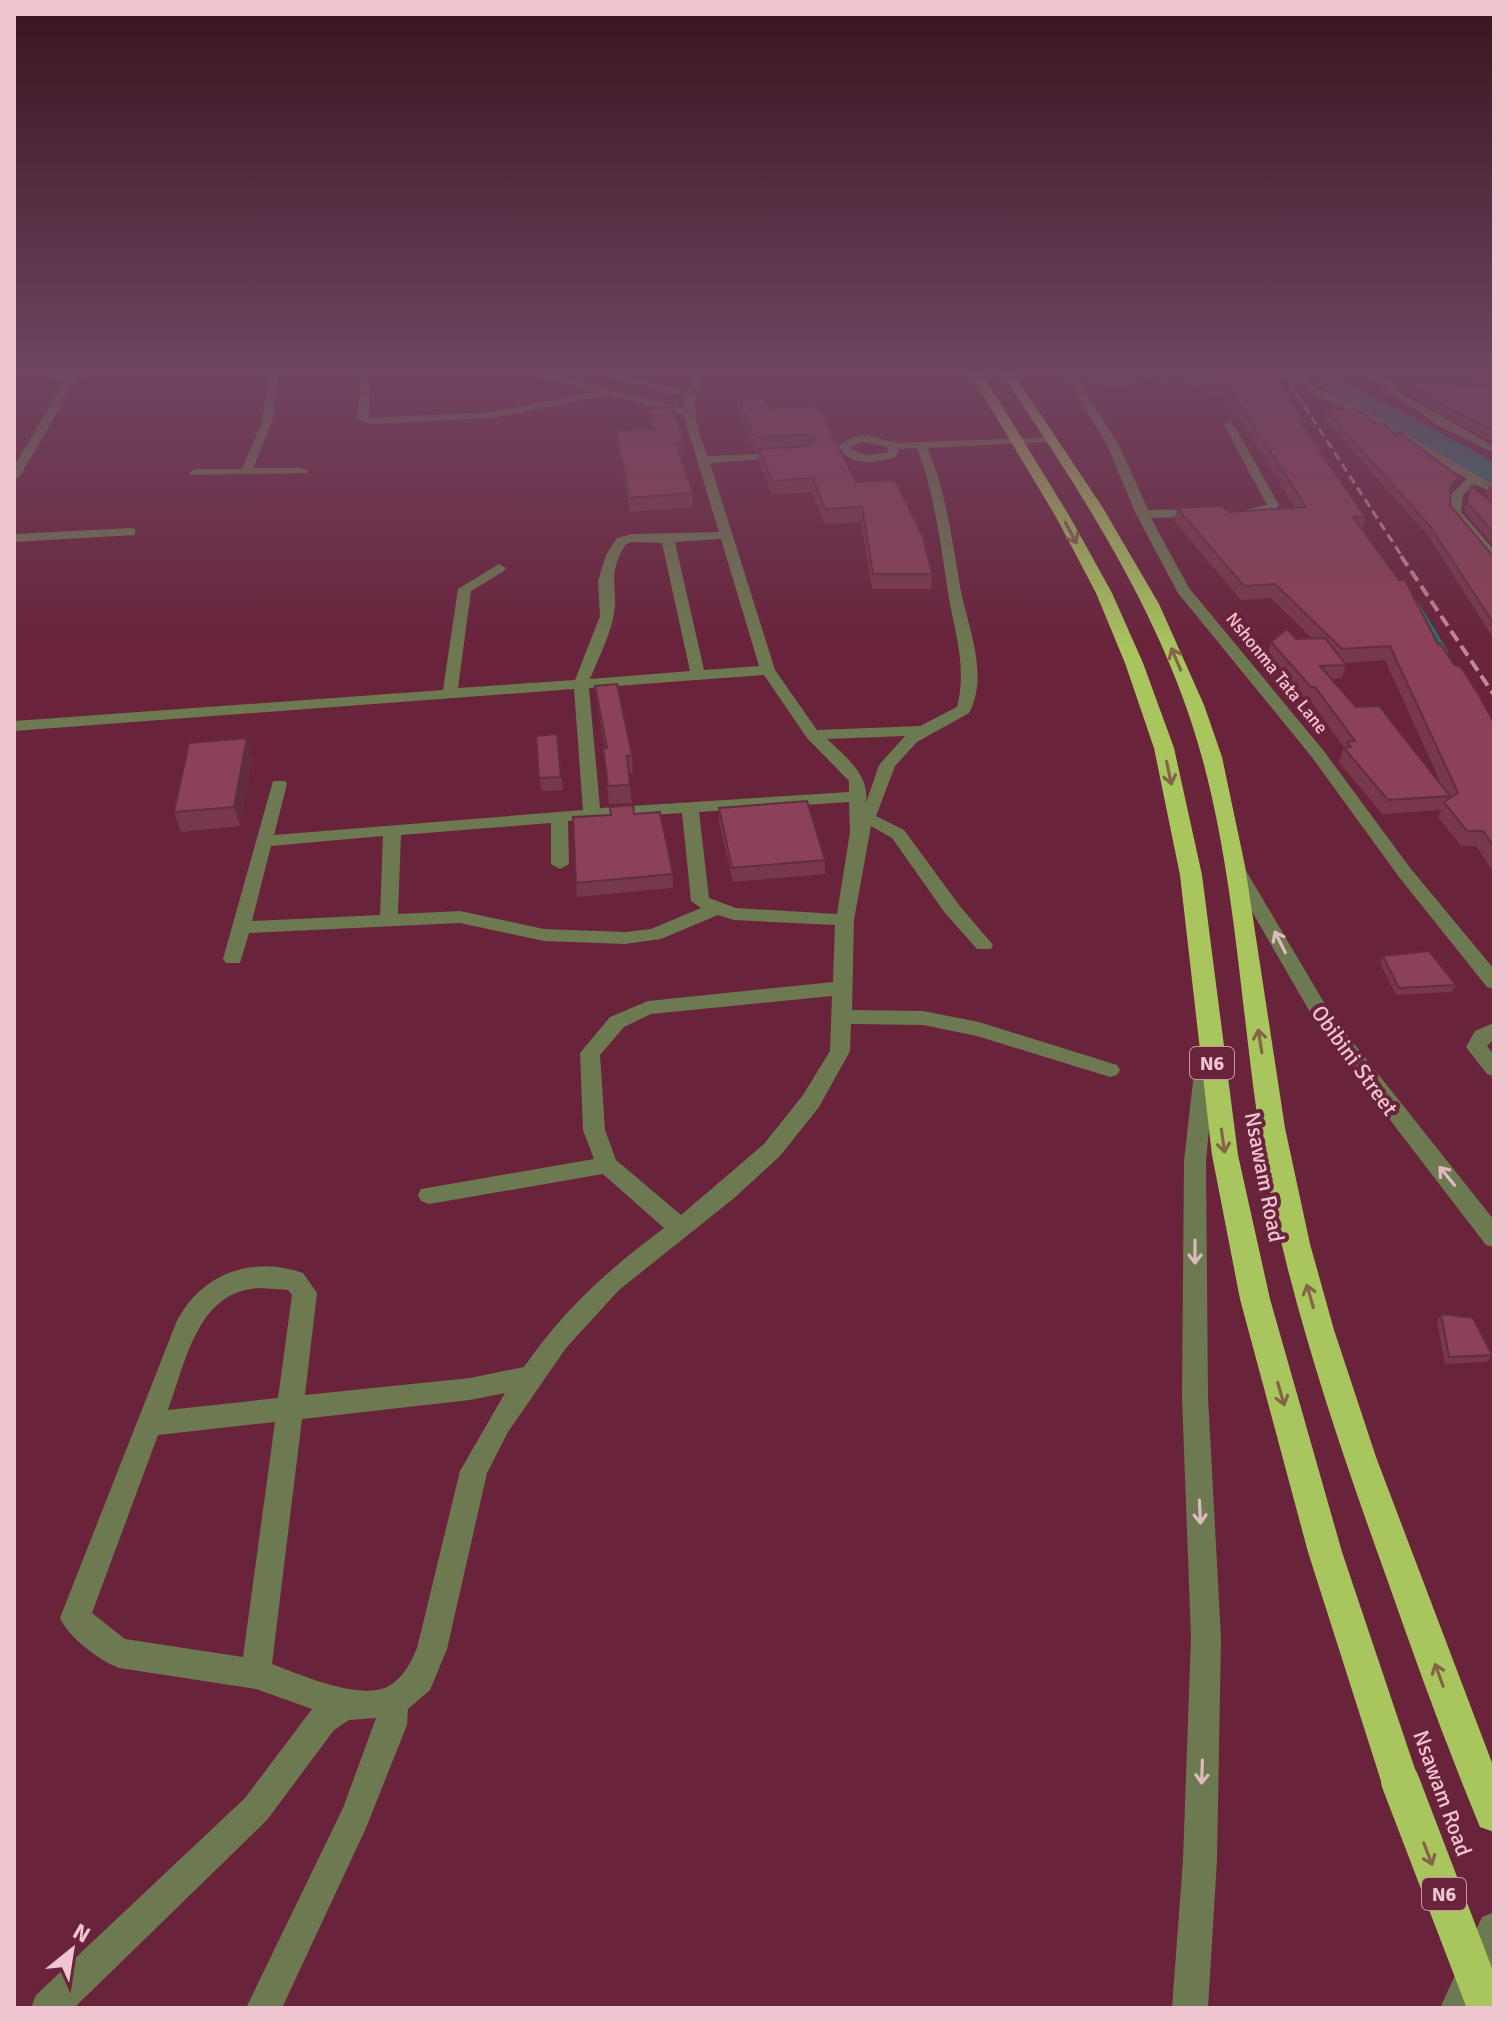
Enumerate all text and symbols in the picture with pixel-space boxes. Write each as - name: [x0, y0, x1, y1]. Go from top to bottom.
- one-way arrow: [1064, 521, 1080, 545]
- street label: Nshonma Tata Lane: [1221, 608, 1333, 738]
- one-way arrow: [1168, 647, 1183, 671]
- one-way arrow: [1162, 760, 1177, 785]
- one-way arrow: [1272, 931, 1288, 955]
- street label: Obibini Street: [1306, 1000, 1404, 1121]
- one-way arrow: [1252, 1029, 1267, 1055]
- road number: N6: [1190, 1047, 1234, 1079]
- street label: Nsawam Road: [1239, 1110, 1290, 1244]
- one-way arrow: [1216, 1128, 1231, 1153]
- one-way arrow: [1438, 1166, 1455, 1187]
- one-way arrow: [1187, 1238, 1203, 1265]
- one-way arrow: [1302, 1284, 1317, 1310]
- one-way arrow: [1275, 1381, 1289, 1406]
- one-way arrow: [1193, 1498, 1208, 1525]
- one-way arrow: [1431, 1663, 1445, 1688]
- street label: Nsawam Road: [1407, 1727, 1478, 1860]
- one-way arrow: [1195, 1758, 1210, 1785]
- one-way arrow: [1422, 1841, 1436, 1866]
- road number: N6: [1422, 1878, 1466, 1910]
- north arrow: [32, 1910, 112, 1990]
- text: N: [68, 1918, 95, 1949]

